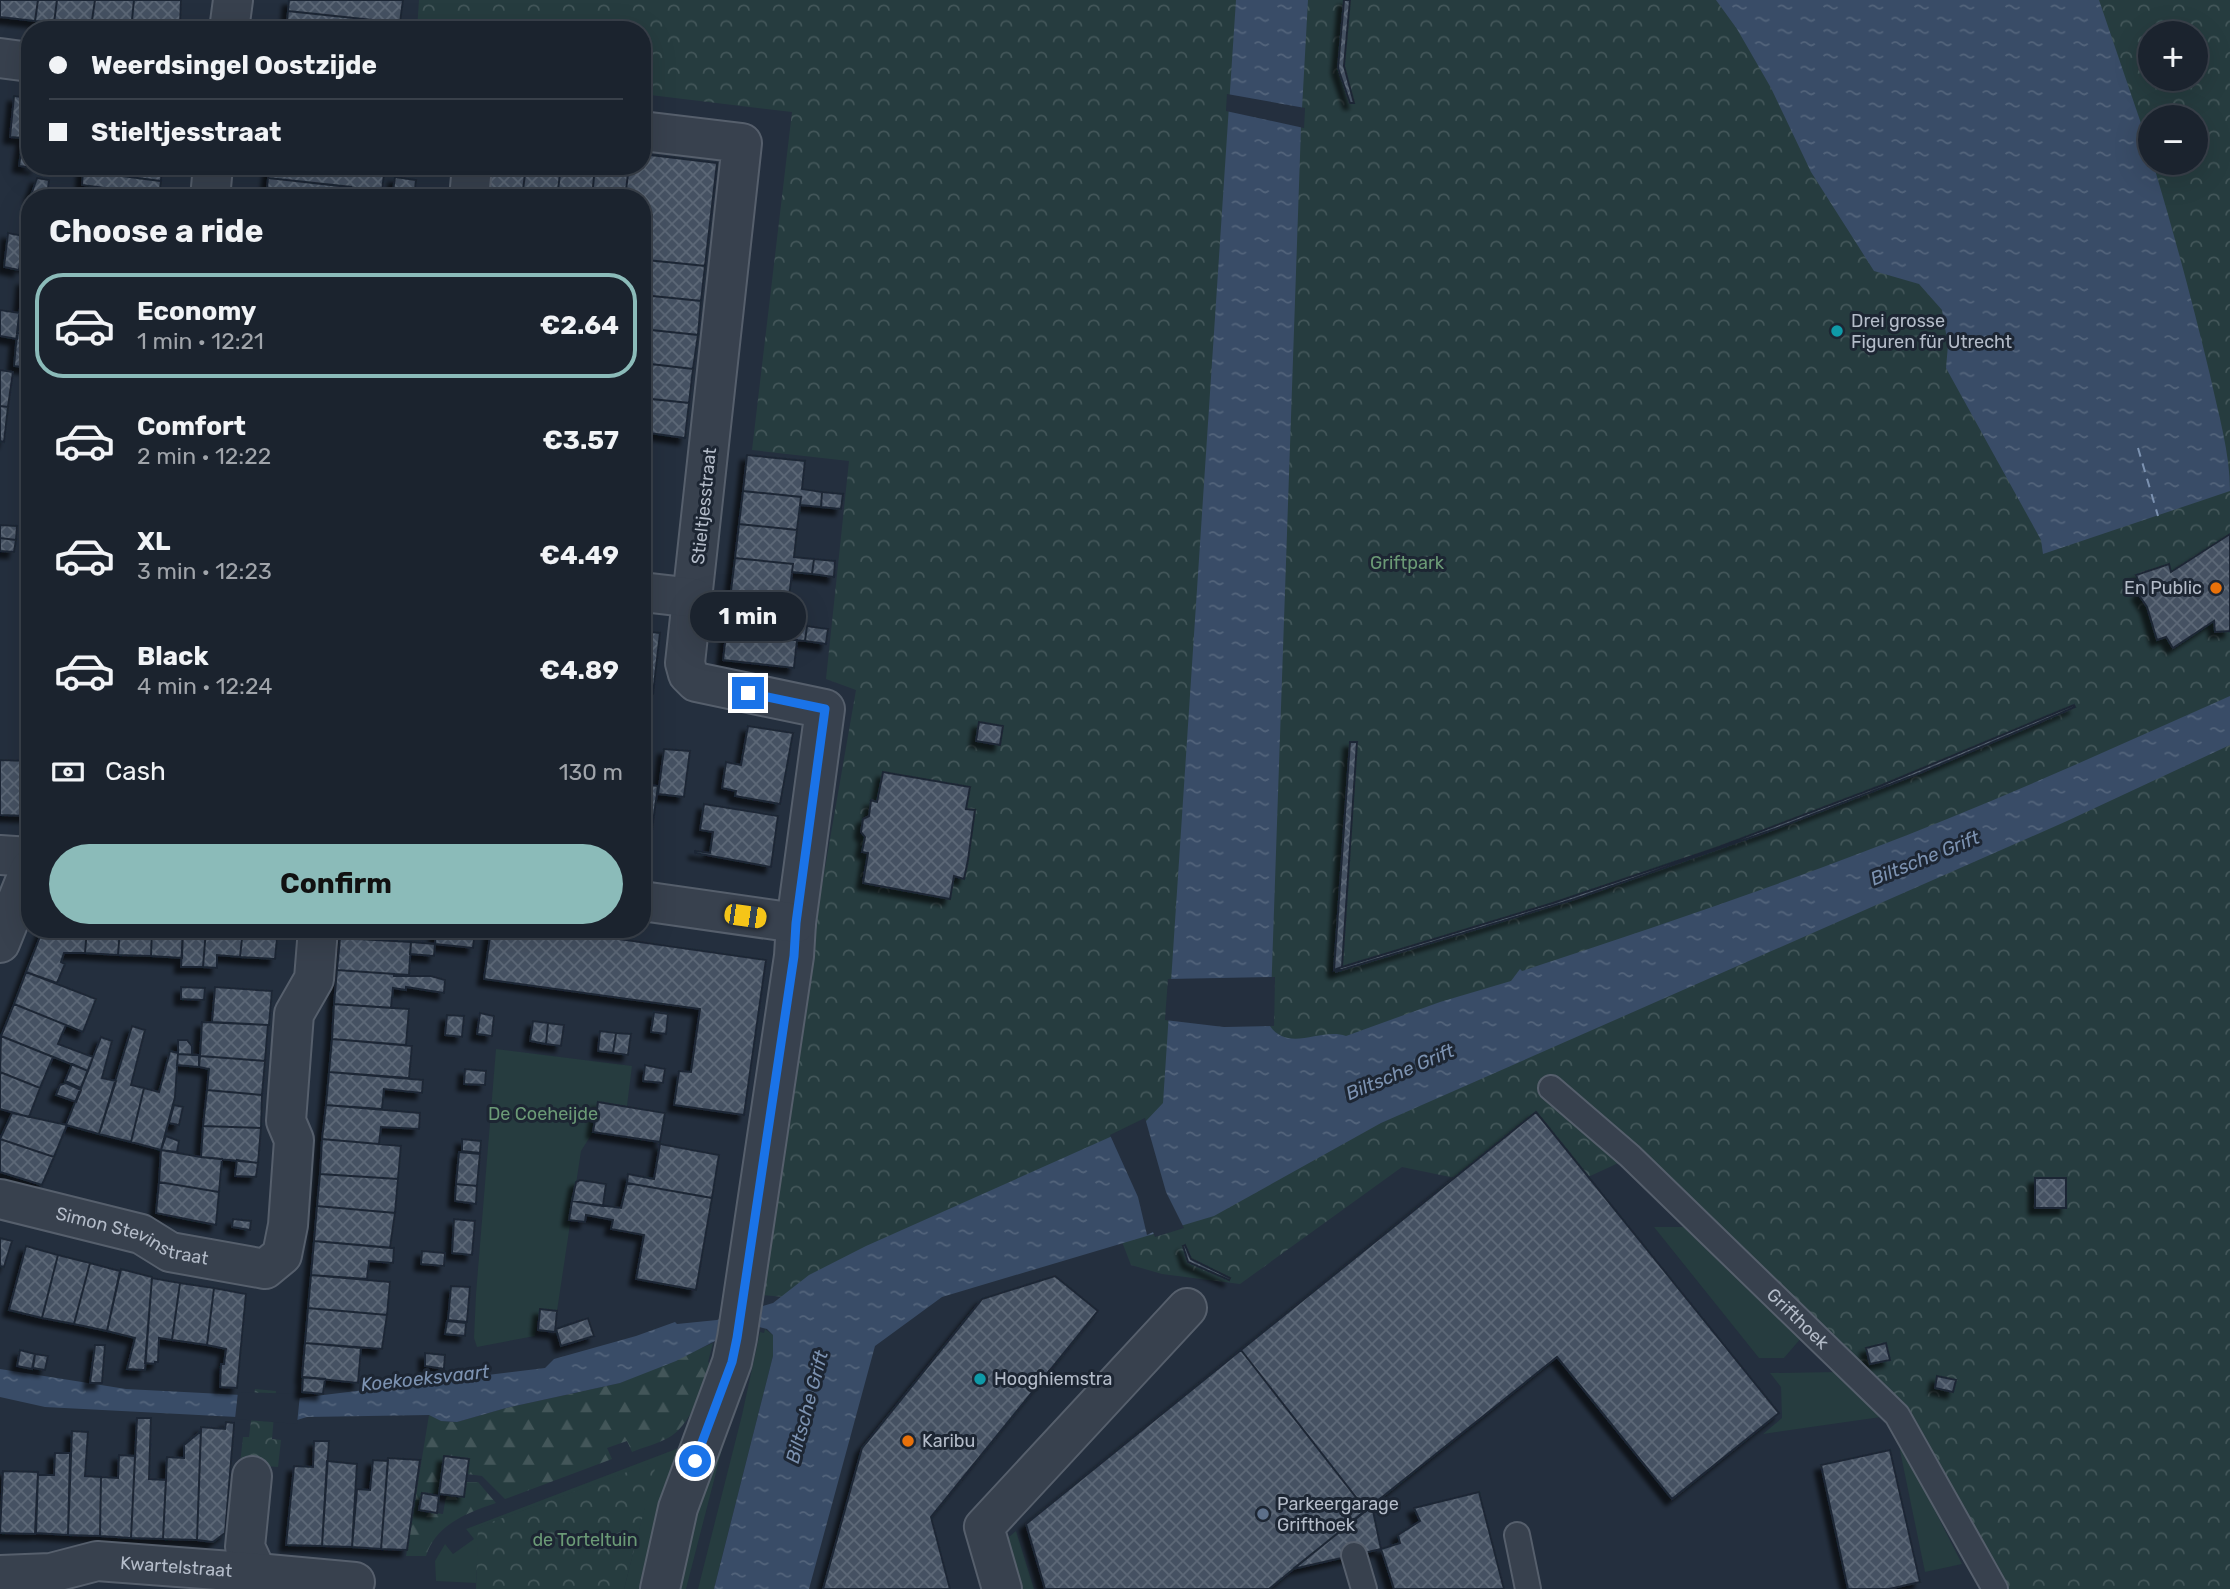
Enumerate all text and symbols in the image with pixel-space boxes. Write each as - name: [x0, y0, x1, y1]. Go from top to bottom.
- map controls: [2138, 21, 2208, 175]
- button: +: [2138, 21, 2208, 91]
- text: Weerdsingel Oostzijde: [91, 50, 377, 81]
- button: −: [2138, 105, 2208, 175]
- text: Stieltjesstraat: [91, 117, 281, 148]
- text: Choose a ride: [49, 212, 263, 250]
- icon: car: [53, 294, 116, 357]
- text: Economy: [137, 296, 256, 327]
- text: €2.64: [540, 310, 619, 341]
- place label: Drei grosse Figuren für Utrecht: [1851, 310, 2012, 353]
- marker: Drei grosse Figuren für Utrecht: [1829, 323, 1845, 339]
- text: 1 min · 12:21: [137, 327, 264, 355]
- icon: car: [53, 409, 116, 472]
- text: Comfort: [137, 411, 246, 442]
- text: €3.57: [542, 425, 619, 456]
- text: 2 min · 12:22: [137, 442, 271, 470]
- street label: Stieltjesstraat: [687, 446, 721, 566]
- icon: car: [53, 524, 116, 587]
- text: XL: [137, 526, 170, 557]
- text: €4.49: [539, 540, 619, 571]
- park label: Griftpark: [1370, 552, 1445, 574]
- text: 3 min · 12:23: [137, 557, 272, 585]
- place label: En Public: [2124, 577, 2202, 599]
- marker: En Public: [2208, 580, 2224, 596]
- callout: 1 min: [690, 592, 806, 640]
- text: 1 min: [719, 602, 777, 630]
- icon: car: [53, 639, 116, 702]
- text: Black: [137, 641, 209, 672]
- text: €4.89: [539, 655, 619, 686]
- text: 4 min · 12:24: [137, 672, 273, 700]
- route end: [732, 677, 764, 709]
- icon: cash: [49, 753, 87, 791]
- text: Cash: [105, 756, 166, 787]
- text: 130 m: [559, 758, 623, 786]
- water label: Biltsche Grift: [1867, 825, 1984, 890]
- button: Confirm: [49, 844, 623, 924]
- car: [723, 903, 768, 929]
- water label: Biltsche Grift: [1342, 1039, 1458, 1105]
- park label: De Coeheijde: [488, 1103, 598, 1125]
- street label: Simon Stevinstraat: [53, 1202, 210, 1270]
- street label: Grifthoek: [1762, 1284, 1834, 1354]
- water label: Biltsche Grift: [781, 1347, 833, 1466]
- water label: Koekoeksvaart: [360, 1360, 491, 1396]
- place label: Hooghiemstra: [994, 1368, 1113, 1390]
- marker: Hooghiemstra: [972, 1371, 988, 1387]
- place label: Karibu: [922, 1430, 975, 1452]
- marker: Karibu: [900, 1433, 916, 1449]
- route start: [679, 1445, 711, 1477]
- place label: Parkeergarage Grifthoek: [1277, 1493, 1399, 1536]
- marker: Parkeergarage Grifthoek: [1255, 1506, 1271, 1522]
- park label: de Torteltuin: [532, 1529, 638, 1551]
- street label: Kwartelstraat: [119, 1552, 233, 1582]

